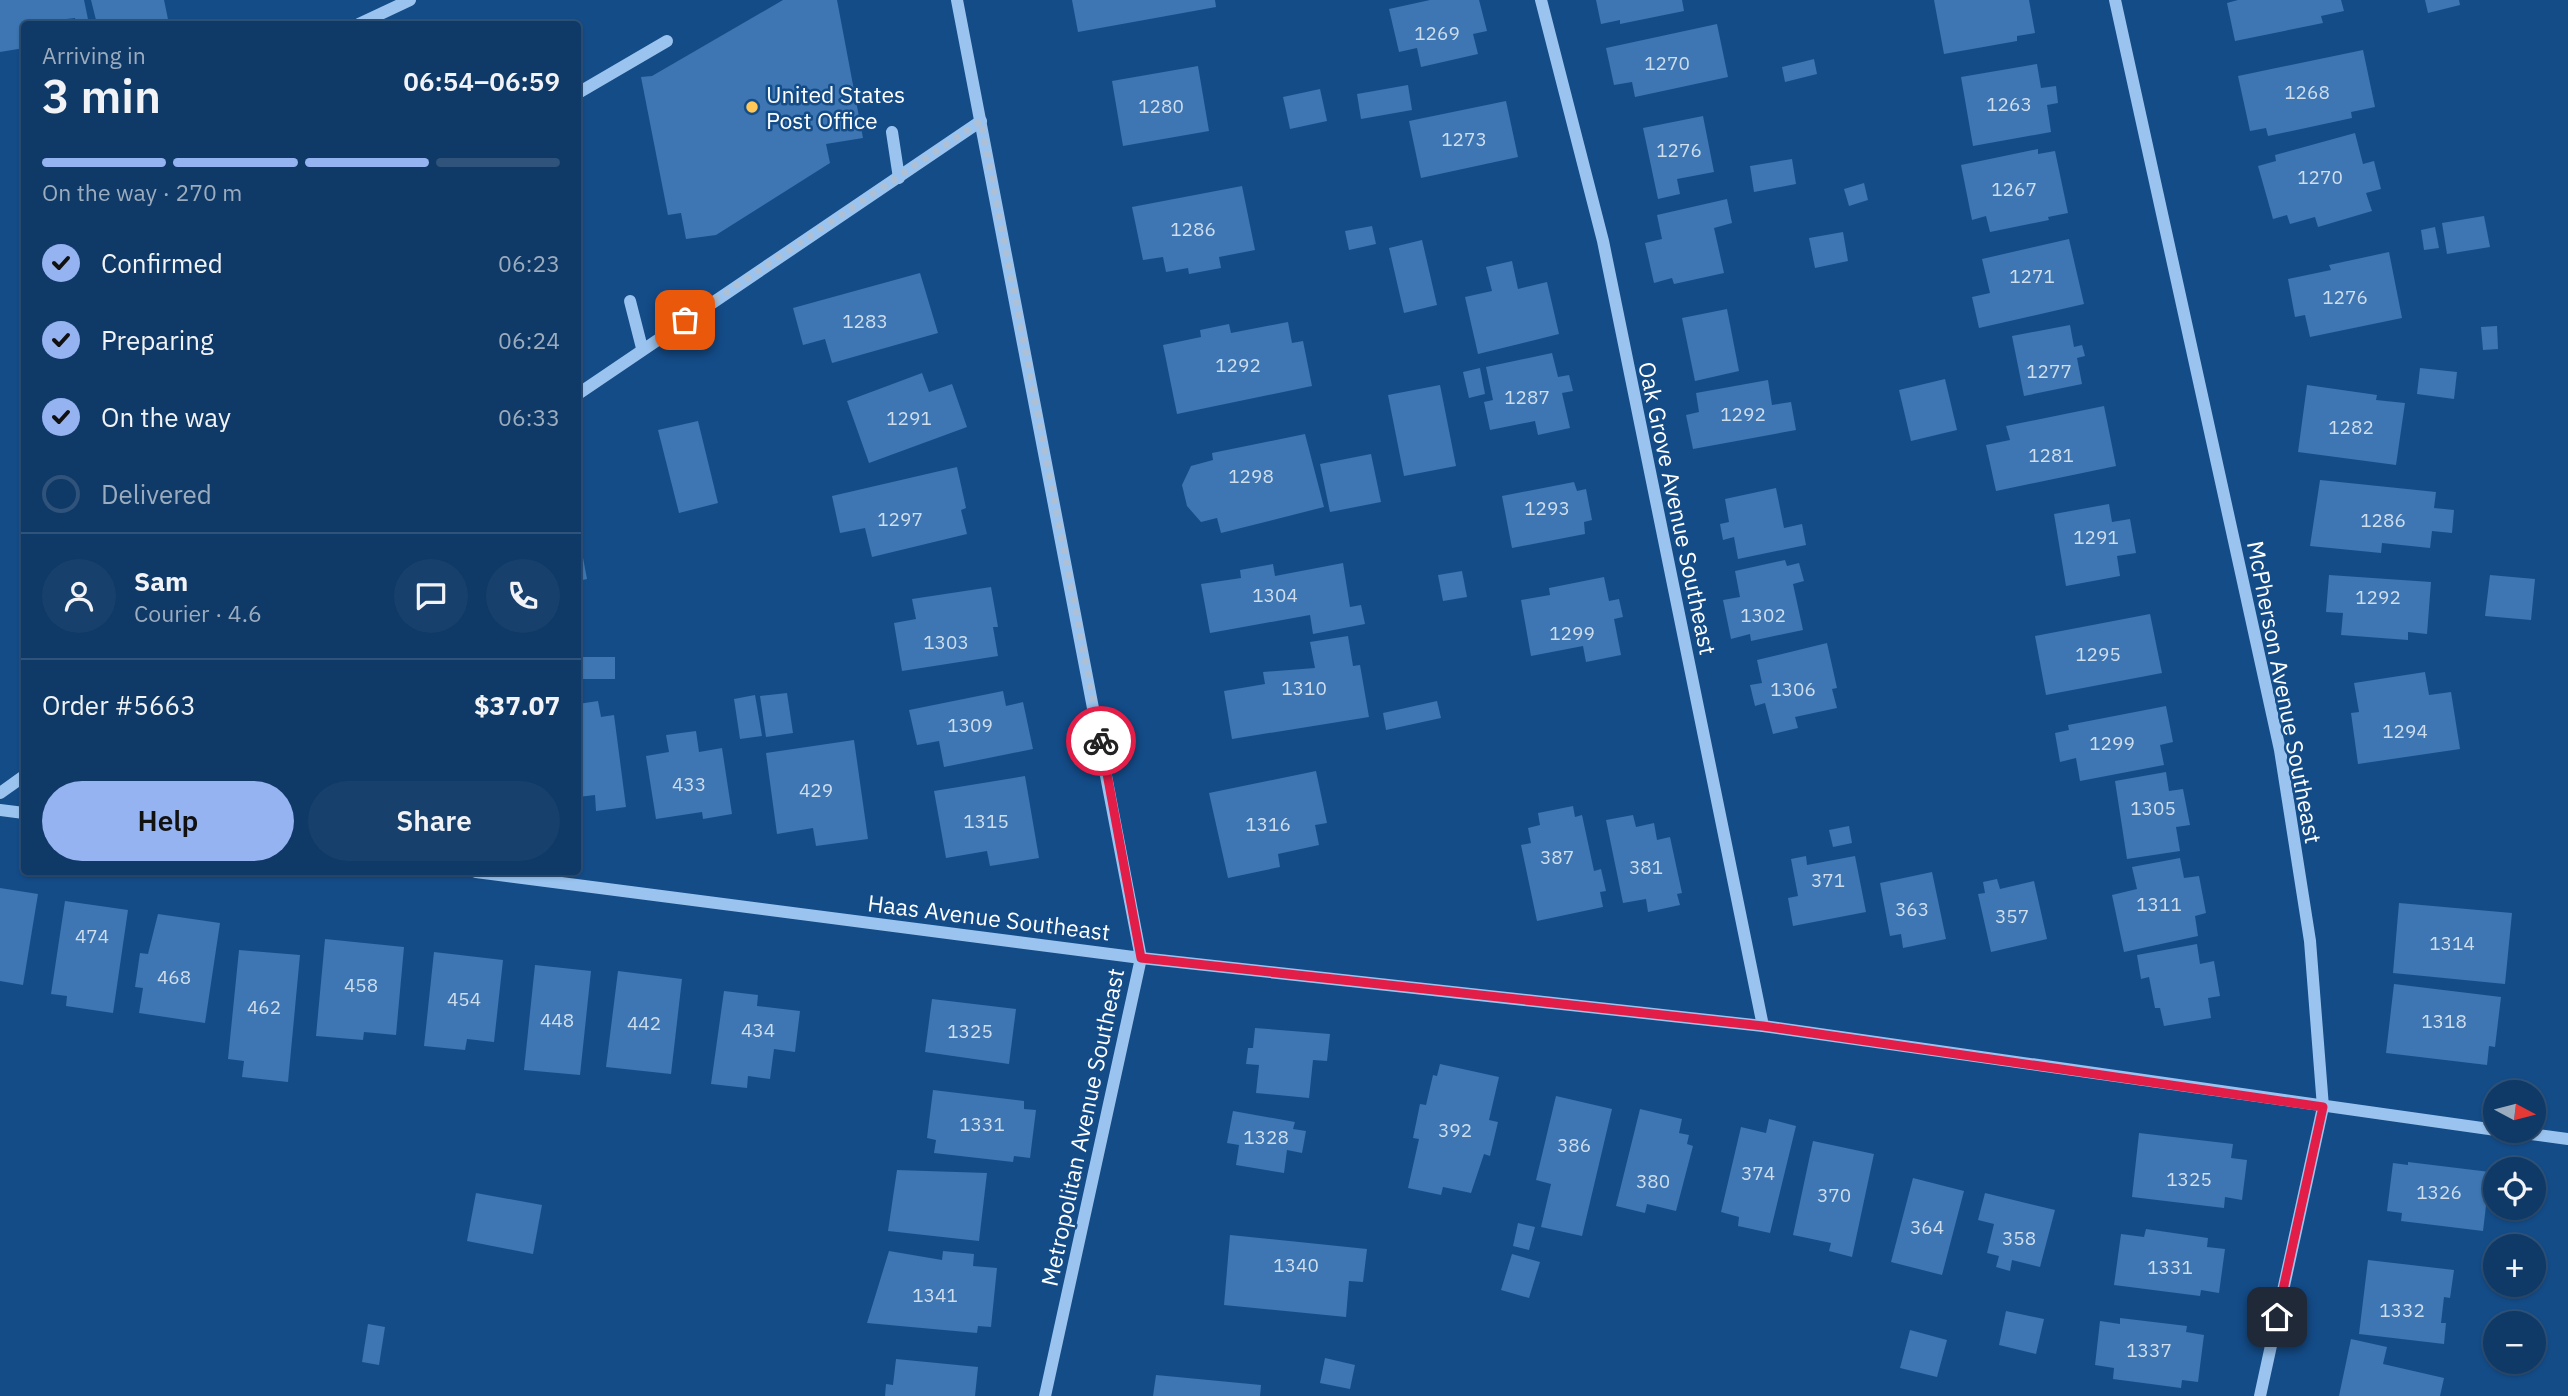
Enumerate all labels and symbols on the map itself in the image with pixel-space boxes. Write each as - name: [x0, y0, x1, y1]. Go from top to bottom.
- house number: 1269: [1414, 21, 1460, 45]
- house number: 1270: [1644, 51, 1690, 75]
- place label: United States Post Office: [766, 79, 905, 135]
- house number: 1268: [2284, 80, 2330, 104]
- house number: 1263: [1986, 92, 2032, 116]
- house number: 1280: [1138, 94, 1184, 118]
- marker: United States Post Office: [744, 99, 760, 115]
- house number: 1273: [1441, 127, 1487, 151]
- house number: 1276: [1656, 138, 1702, 162]
- house number: 1270: [2297, 165, 2343, 189]
- house number: 1267: [1991, 177, 2037, 201]
- house number: 1286: [1170, 217, 1216, 241]
- house number: 1271: [2009, 264, 2055, 288]
- house number: 1276: [2322, 285, 2368, 309]
- pin: [655, 290, 715, 350]
- house number: 1283: [842, 309, 888, 333]
- house number: 1292: [1215, 353, 1261, 377]
- street label: Oak Grove Avenue Southeast: [1632, 359, 1724, 657]
- house number: 1277: [2026, 359, 2072, 383]
- house number: 1287: [1504, 385, 1550, 409]
- house number: 1292: [1720, 402, 1766, 426]
- house number: 1291: [886, 406, 932, 430]
- house number: 1282: [2328, 415, 2374, 439]
- house number: 1281: [2028, 443, 2074, 467]
- house number: 1298: [1228, 464, 1274, 488]
- house number: 1293: [1524, 496, 1570, 520]
- house number: 1297: [877, 507, 923, 531]
- house number: 1286: [2360, 508, 2406, 532]
- house number: 1291: [2073, 525, 2119, 549]
- street label: McPherson Avenue Southeast: [2241, 538, 2329, 846]
- house number: 1304: [1252, 583, 1298, 607]
- house number: 1292: [2355, 585, 2401, 609]
- house number: 1302: [1740, 603, 1786, 627]
- house number: 1299: [1549, 621, 1595, 645]
- house number: 1303: [923, 630, 969, 654]
- house number: 1295: [2075, 642, 2121, 666]
- house number: 1310: [1281, 676, 1327, 700]
- house number: 1306: [1770, 677, 1816, 701]
- courier: [1066, 706, 1136, 776]
- house number: 1309: [947, 713, 993, 737]
- house number: 1294: [2382, 719, 2428, 743]
- house number: 1299: [2089, 731, 2135, 755]
- house number: 433: [672, 772, 706, 796]
- house number: 429: [799, 778, 833, 802]
- house number: 1305: [2130, 796, 2176, 820]
- house number: 1315: [963, 809, 1009, 833]
- house number: 1316: [1245, 812, 1291, 836]
- house number: 387: [1540, 845, 1574, 869]
- house number: 381: [1629, 855, 1663, 879]
- house number: 371: [1811, 868, 1845, 892]
- street label: Haas Avenue Southeast: [866, 887, 1112, 947]
- house number: 1311: [2136, 892, 2182, 916]
- house number: 363: [1895, 897, 1929, 921]
- house number: 357: [1995, 904, 2029, 928]
- house number: 474: [75, 924, 109, 948]
- house number: 1314: [2429, 931, 2475, 955]
- house number: 468: [157, 965, 191, 989]
- street label: Metropolitan Avenue Southeast: [1034, 965, 1130, 1289]
- house number: 458: [344, 973, 378, 997]
- house number: 454: [447, 987, 481, 1011]
- house number: 462: [247, 995, 281, 1019]
- house number: 448: [540, 1008, 574, 1032]
- house number: 1318: [2421, 1009, 2467, 1033]
- house number: 442: [627, 1011, 661, 1035]
- house number: 434: [741, 1018, 775, 1042]
- house number: 1325: [947, 1019, 993, 1043]
- north arrow: [2483, 1080, 2546, 1143]
- house number: 1331: [959, 1112, 1005, 1136]
- house number: 392: [1438, 1118, 1472, 1142]
- house number: 1328: [1243, 1125, 1289, 1149]
- house number: 386: [1557, 1133, 1591, 1157]
- house number: 374: [1741, 1161, 1775, 1185]
- house number: 1325: [2166, 1167, 2212, 1191]
- house number: 380: [1636, 1169, 1670, 1193]
- house number: 1326: [2416, 1180, 2462, 1204]
- house number: 370: [1817, 1183, 1851, 1207]
- house number: 364: [1910, 1215, 1944, 1239]
- house number: 358: [2002, 1226, 2036, 1250]
- house number: 1340: [1273, 1253, 1319, 1277]
- house number: 1331: [2147, 1255, 2193, 1279]
- house number: 1341: [912, 1283, 958, 1307]
- pin: [2247, 1287, 2307, 1347]
- house number: 1332: [2379, 1298, 2425, 1322]
- house number: 1337: [2126, 1338, 2172, 1362]

